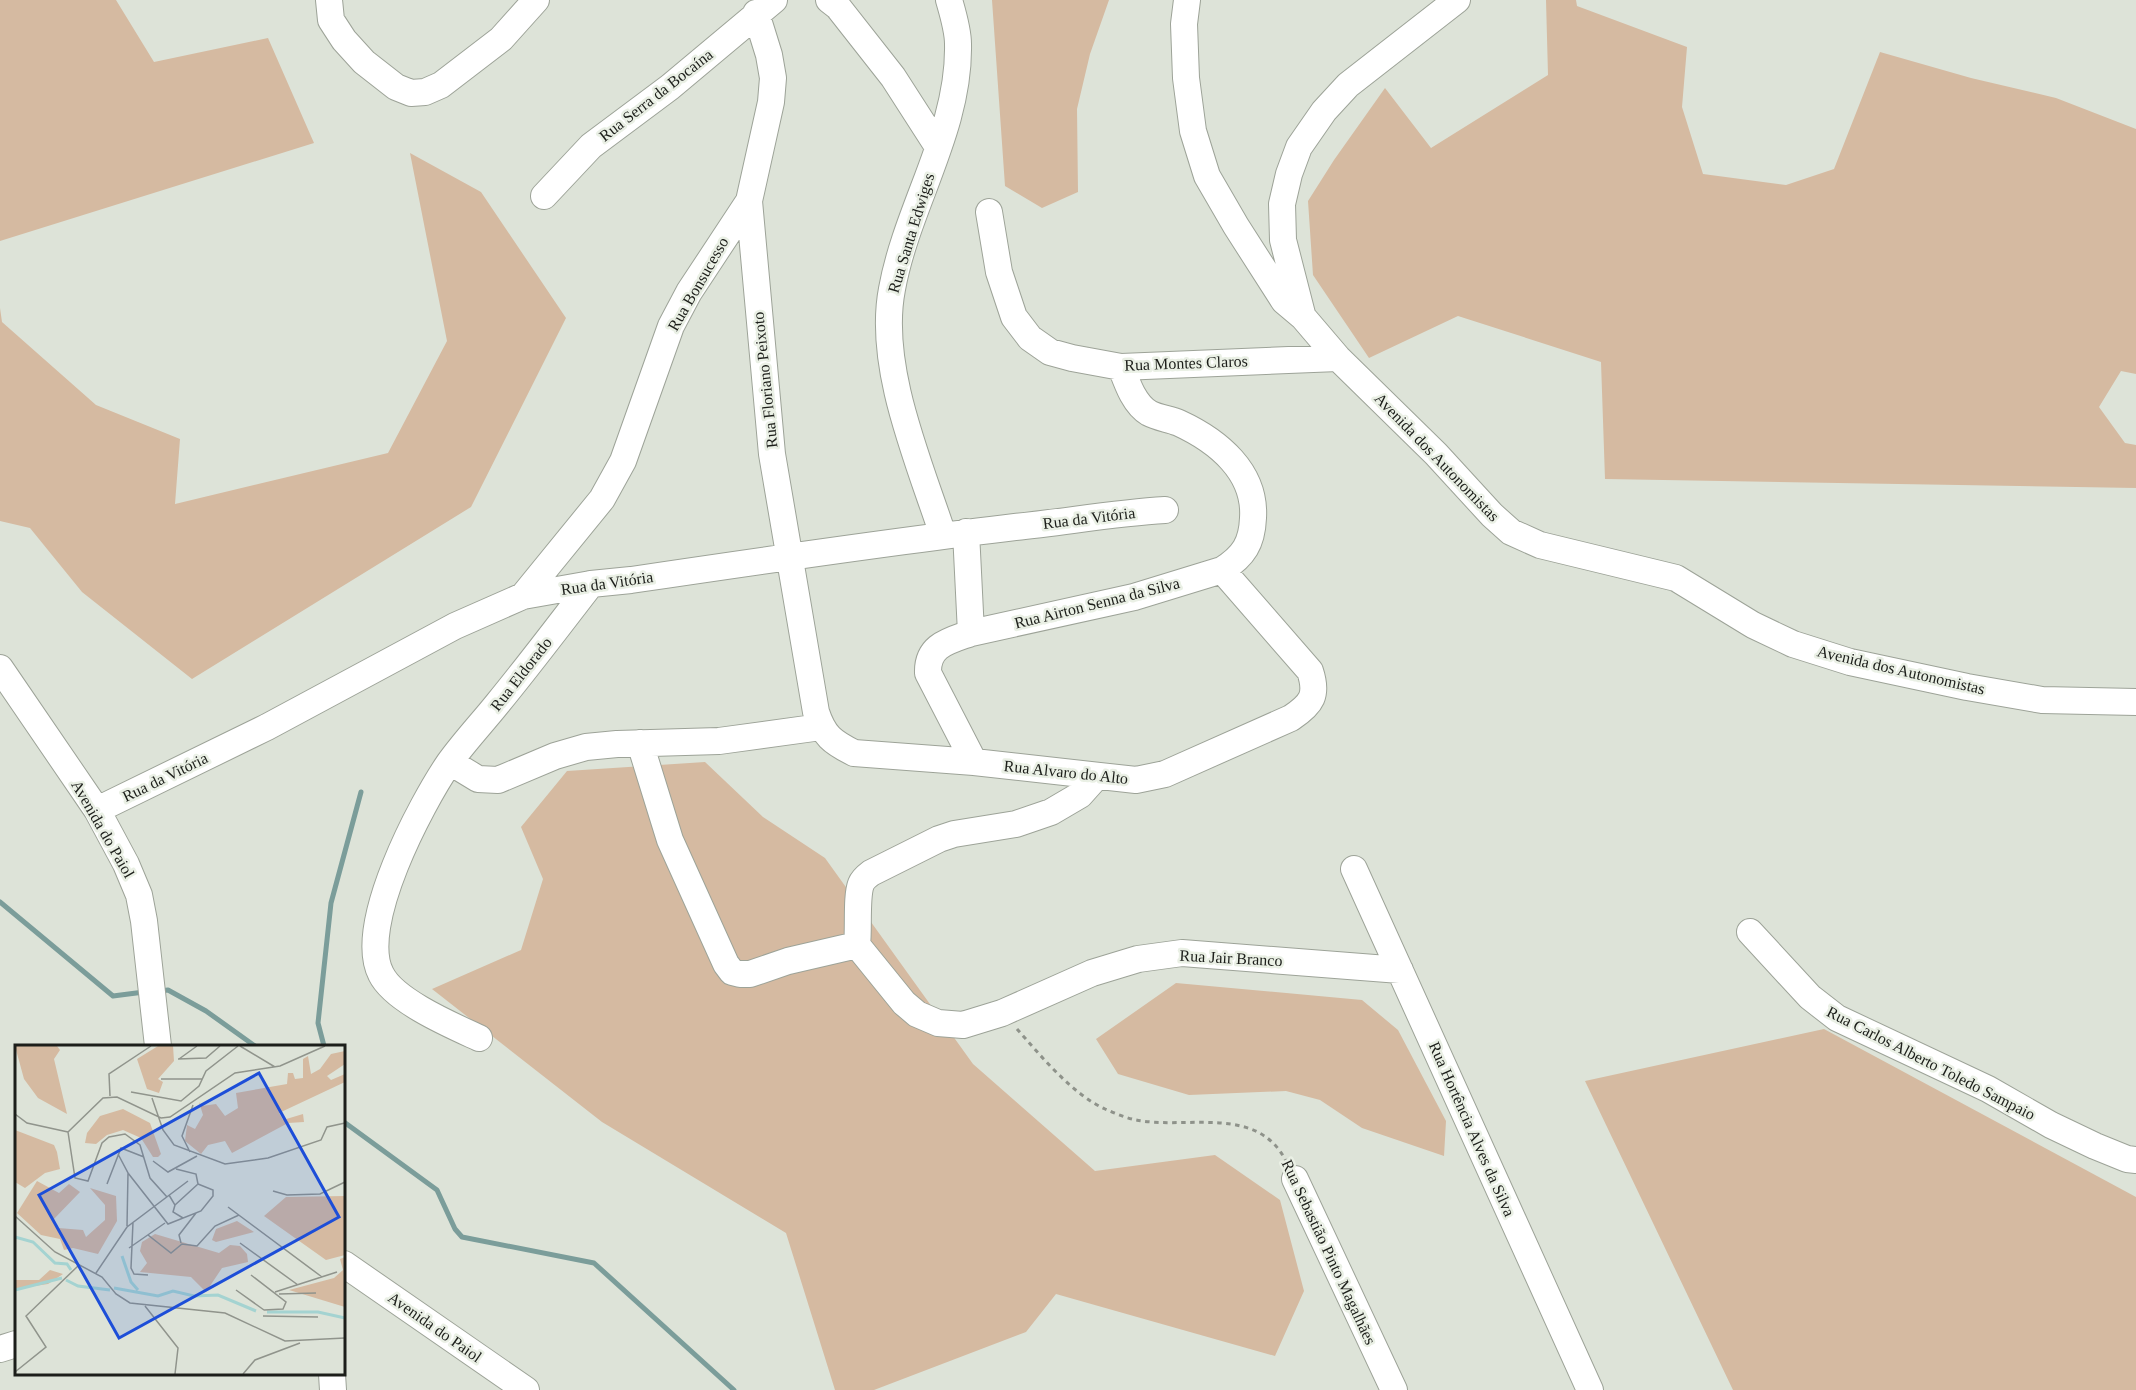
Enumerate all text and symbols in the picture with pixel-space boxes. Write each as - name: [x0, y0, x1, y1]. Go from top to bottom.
- street label: Rua Serra da Bocaína: [596, 45, 716, 145]
- street label: Rua Santa Edwiges: [885, 171, 938, 295]
- street label: Rua Bonsucesso: [664, 234, 732, 334]
- street label: Rua Floriano Peixoto: [749, 311, 781, 449]
- street label: Rua Montes Claros: [1124, 352, 1248, 374]
- street label: Avenida dos Autonomistas: [1371, 390, 1503, 524]
- street label: Rua da Vitória: [1042, 504, 1136, 532]
- street label: Rua da Vitória: [560, 568, 654, 598]
- street label: Rua Airton Senna da Silva: [1013, 574, 1181, 632]
- street label: Rua Eldorado: [487, 634, 555, 714]
- street label: Avenida dos Autonomistas: [1816, 642, 1986, 698]
- street label: Rua da Vitória: [120, 749, 210, 805]
- street label: Rua Alvaro do Alto: [1003, 757, 1129, 787]
- street label: Avenida do Paiol: [68, 777, 138, 881]
- street label: Rua Jair Branco: [1179, 947, 1283, 969]
- street label: Rua Carlos Alberto Toledo Sampaio: [1824, 1003, 2038, 1124]
- street label: Rua Hortência Alves da Silva: [1426, 1039, 1518, 1219]
- inset map: [15, 1045, 345, 1375]
- street label: Rua Sebastião Pinto Magalhães: [1278, 1157, 1379, 1348]
- street label: Avenida do Paiol: [385, 1289, 485, 1366]

